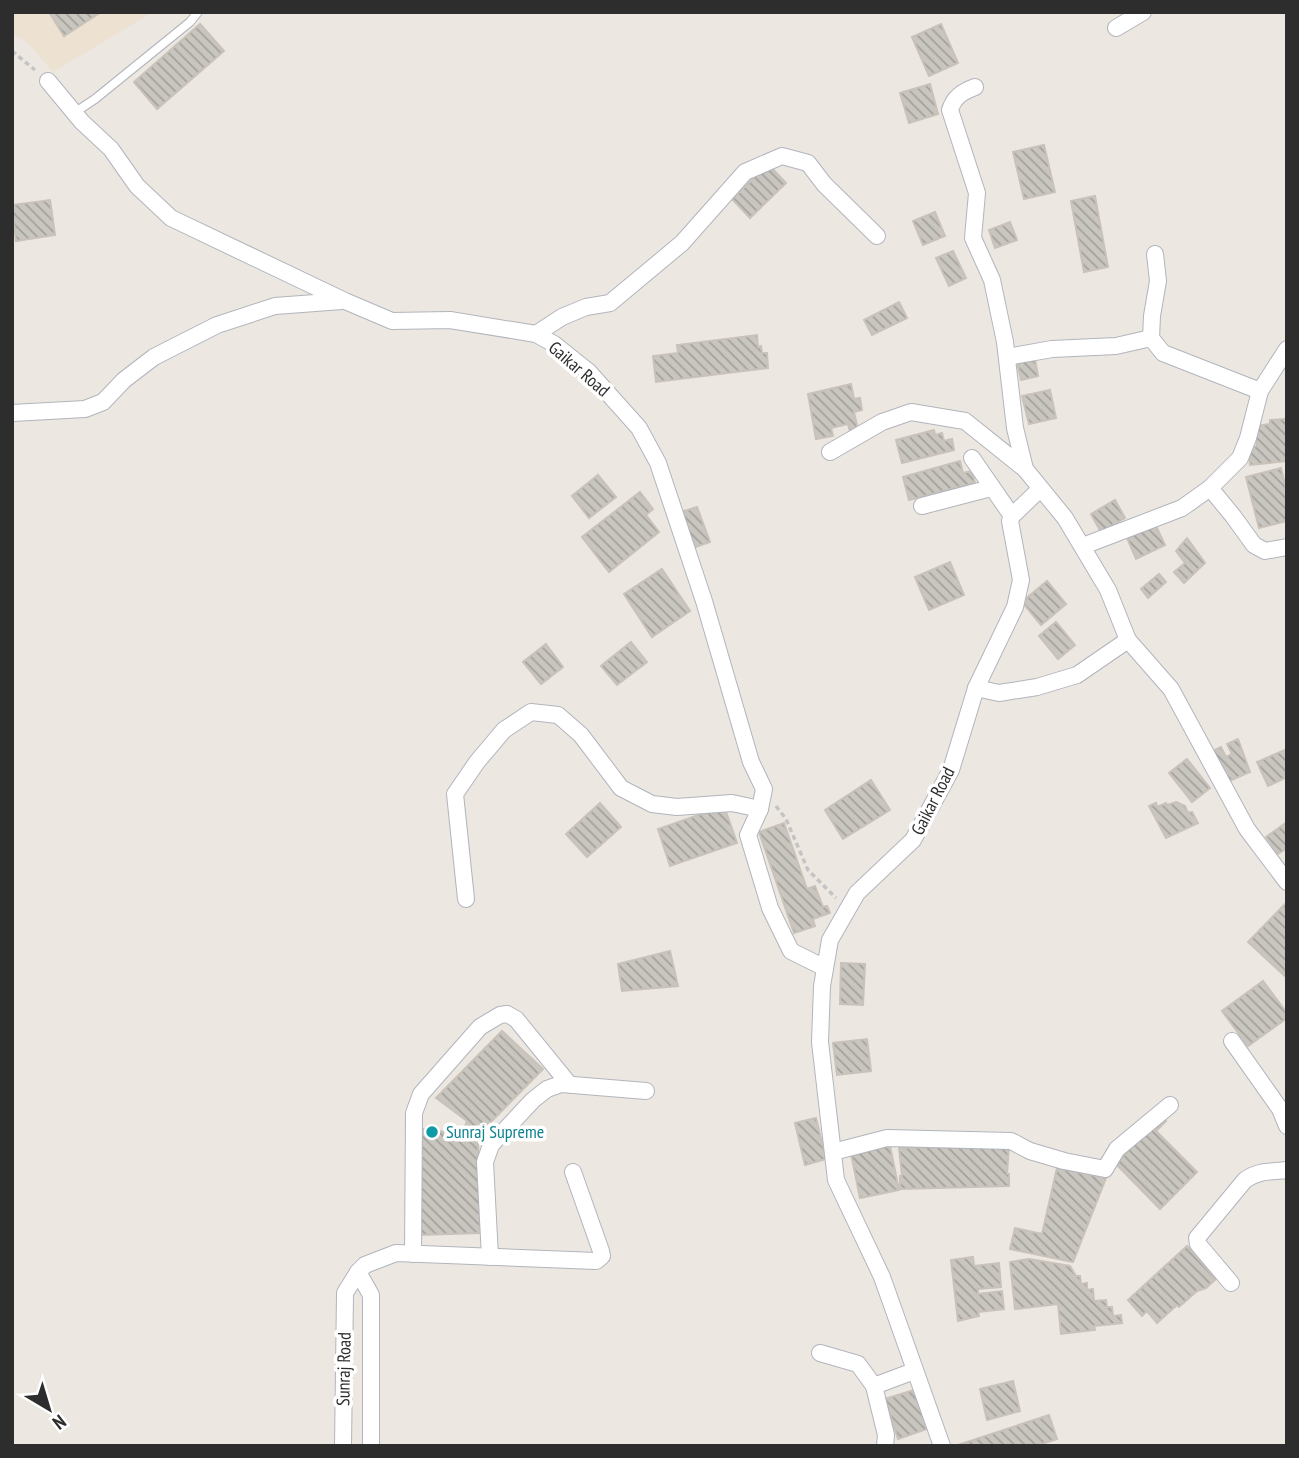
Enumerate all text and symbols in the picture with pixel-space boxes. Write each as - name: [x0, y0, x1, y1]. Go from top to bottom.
- street label: Gaikar Road: [544, 336, 615, 401]
- street label: Gaikar Road: [906, 763, 960, 839]
- place label: Sunraj Supreme: [446, 1120, 544, 1143]
- marker: Sunraj Supreme: [424, 1124, 440, 1140]
- street label: Sunraj Road: [331, 1332, 356, 1406]
- north arrow: [14, 1374, 84, 1444]
- text: N: [48, 1410, 71, 1435]

